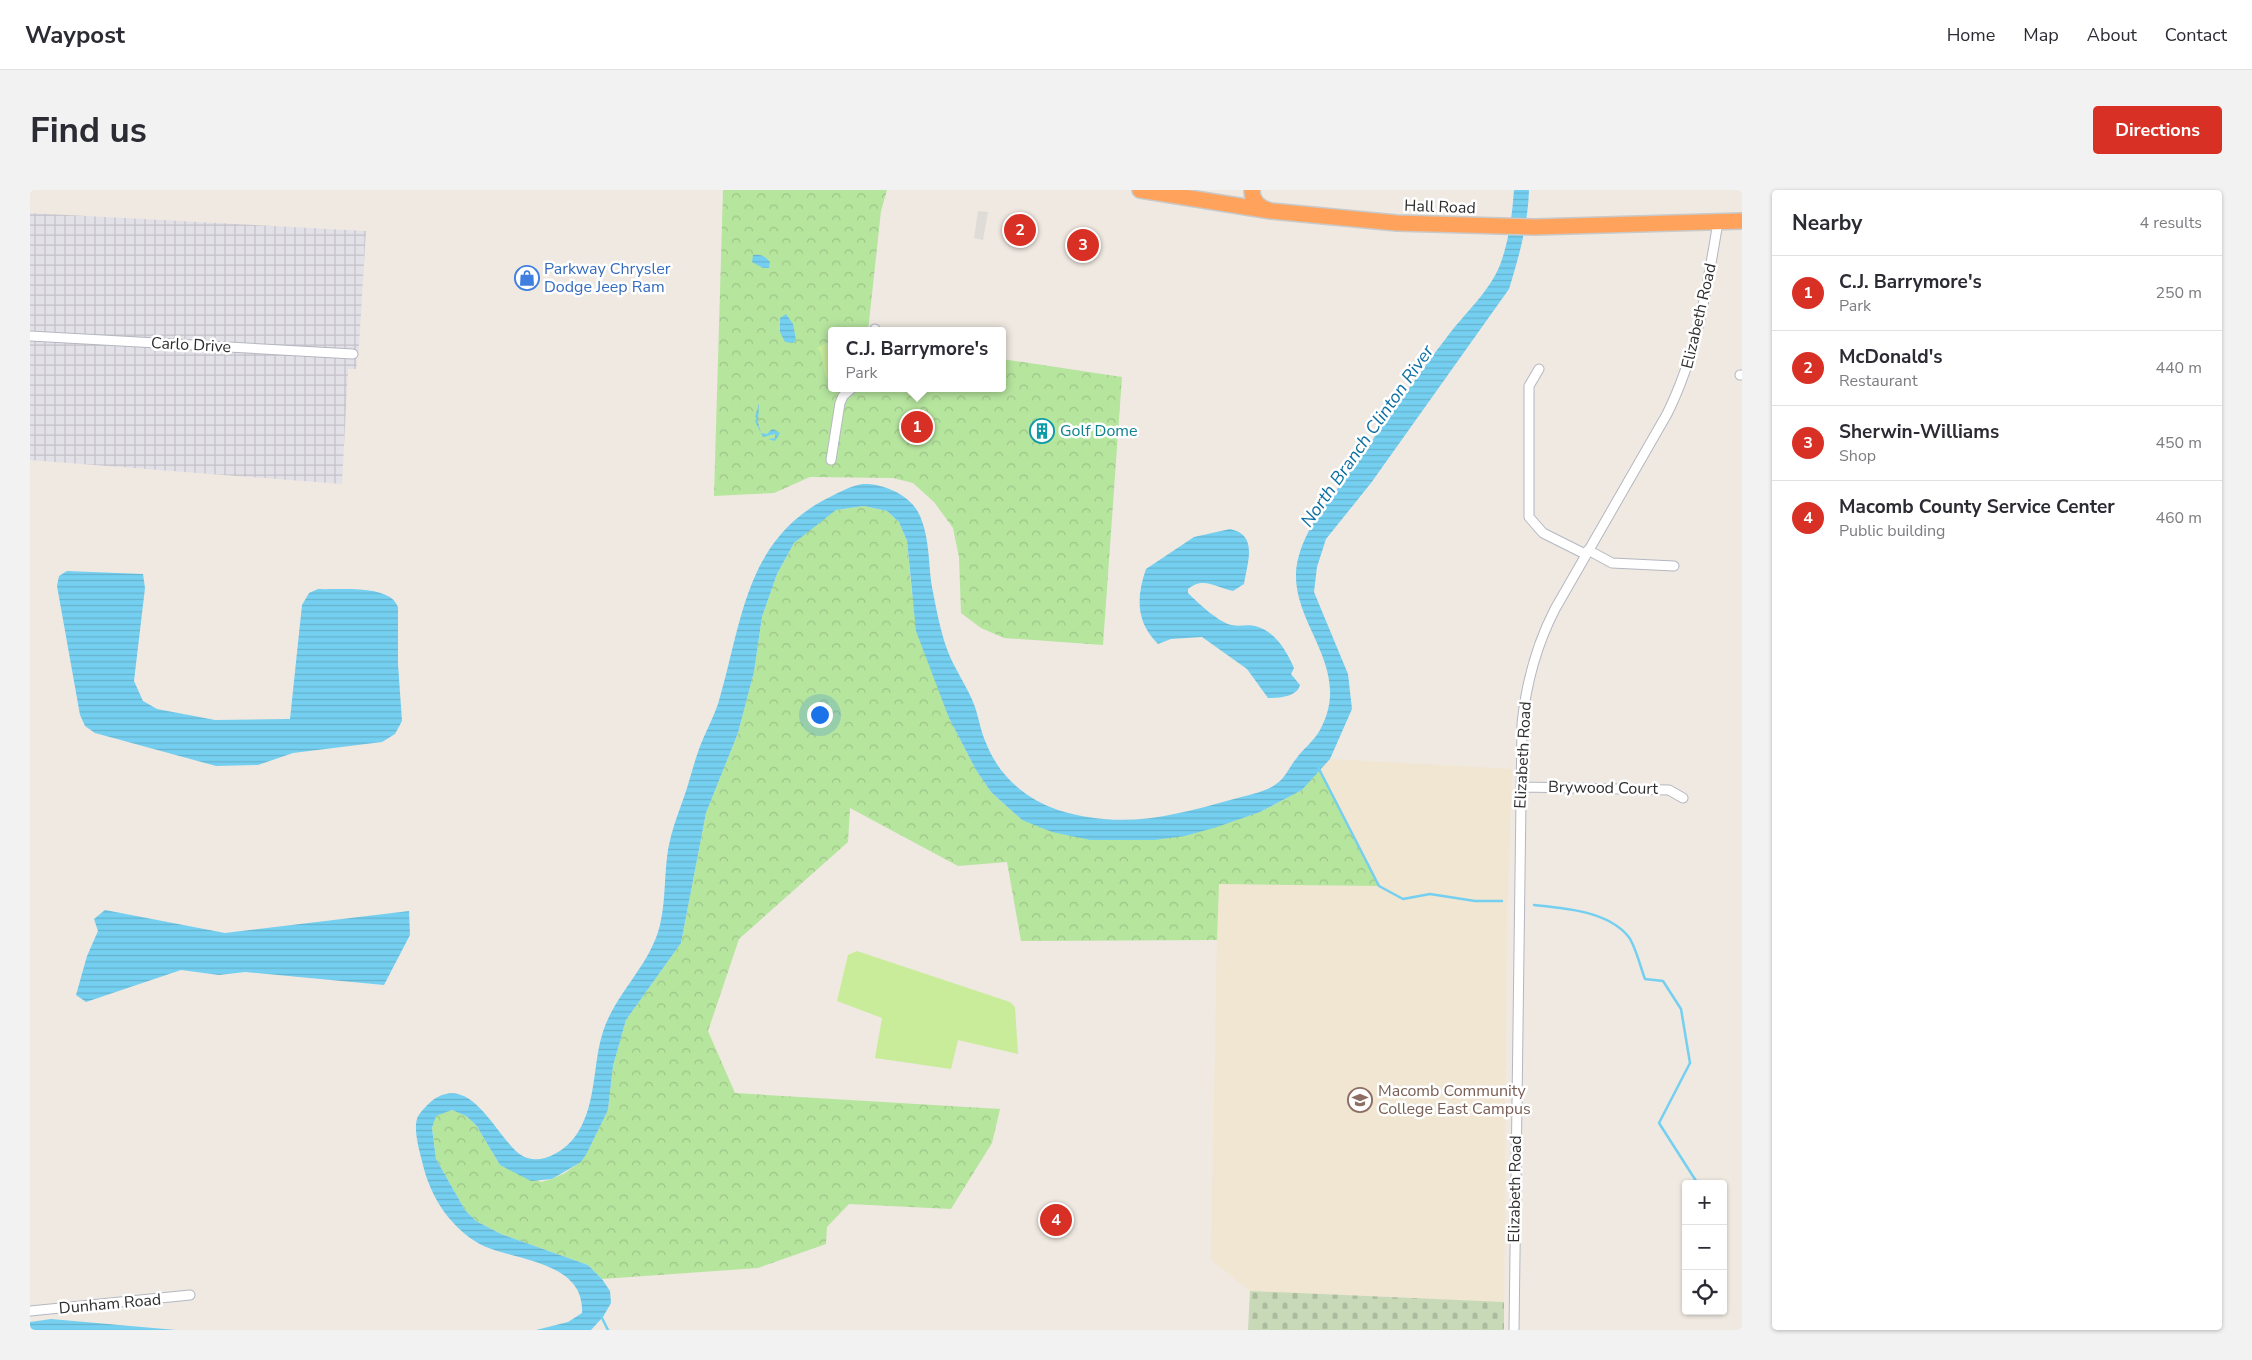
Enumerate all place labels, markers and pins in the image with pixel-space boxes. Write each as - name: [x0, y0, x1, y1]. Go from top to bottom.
- pin: 2: [1004, 211, 1036, 249]
- pin: 3: [1067, 226, 1099, 264]
- place label: Parkway Chrysler Dodge Jeep Ram: [544, 258, 671, 298]
- shop icon: Parkway Chrysler Dodge Jeep Ram: [514, 265, 540, 291]
- pin: 1: [901, 408, 933, 446]
- building icon: Golf Dome: [1029, 418, 1055, 444]
- place label: Golf Dome: [1060, 420, 1138, 442]
- place label: Macomb Community College East Campus: [1378, 1080, 1531, 1120]
- school or university icon: Macomb Community College East Campus: [1347, 1087, 1373, 1113]
- pin: 4: [1040, 1201, 1072, 1239]

